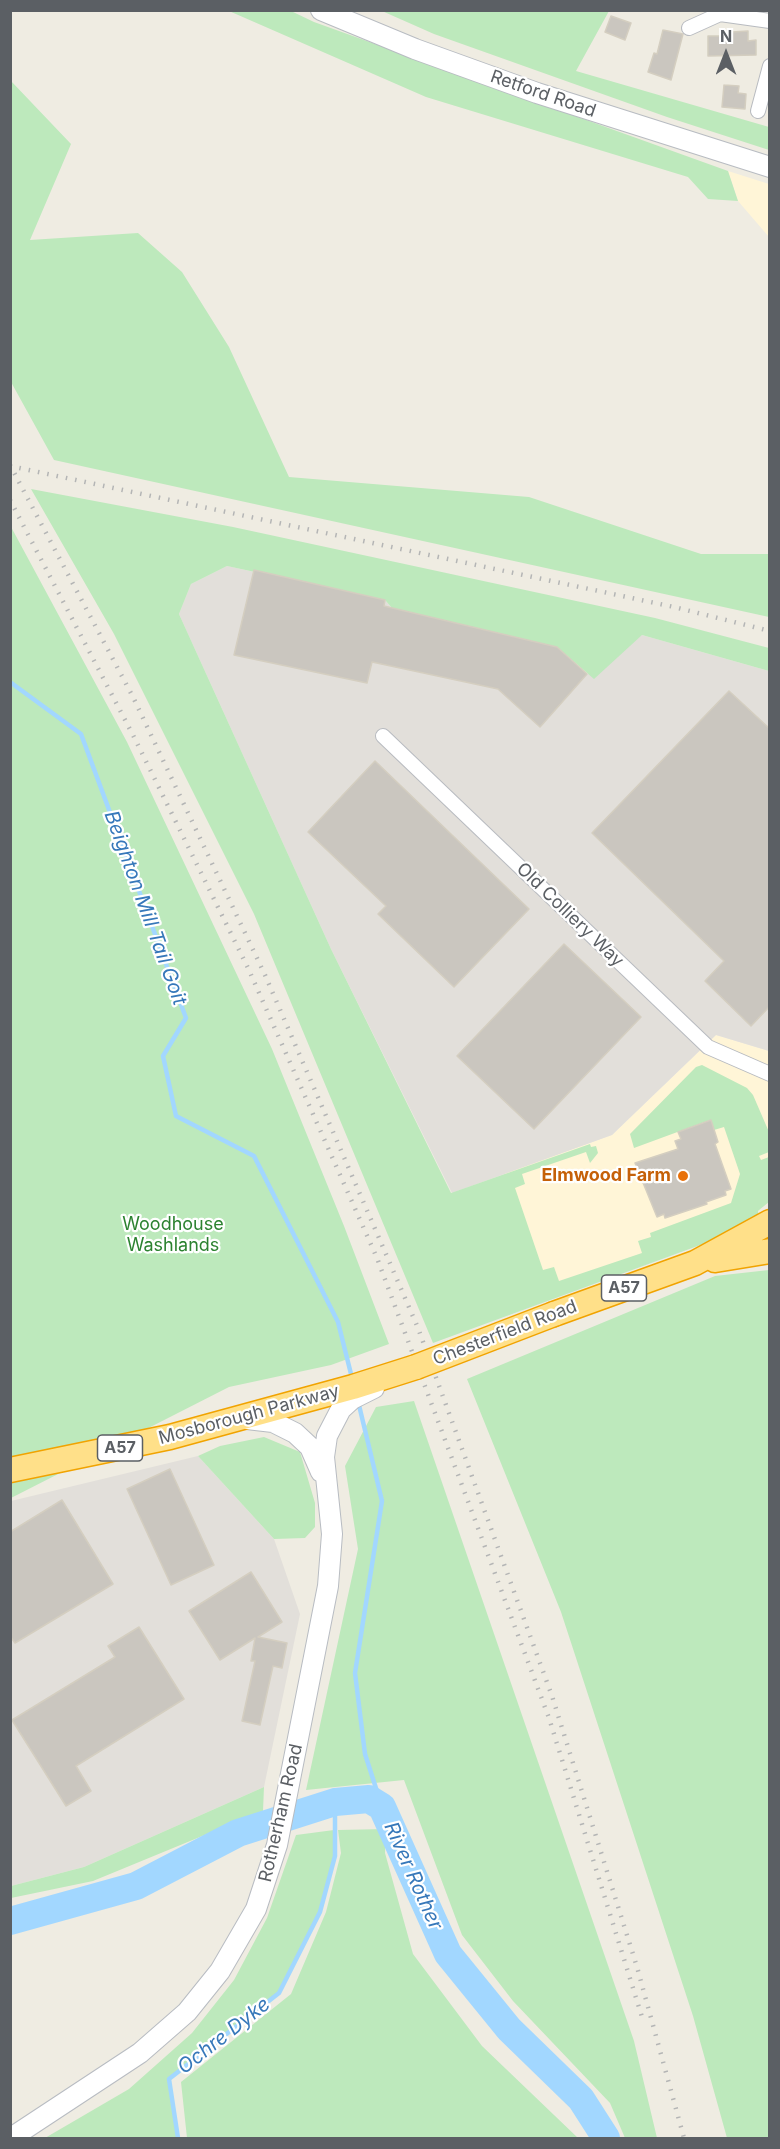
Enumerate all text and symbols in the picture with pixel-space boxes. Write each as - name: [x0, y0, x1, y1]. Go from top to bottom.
- north arrow: [696, 24, 756, 84]
- text: N: [720, 26, 732, 46]
- street label: Retford Road: [487, 66, 599, 122]
- water label: Beighton Mill Tail Goit: [99, 808, 191, 1008]
- street label: Old Colliery Way: [512, 858, 628, 972]
- place label: Elmwood Farm: [541, 1165, 671, 1187]
- marker: Elmwood Farm: [676, 1169, 690, 1183]
- park label: Woodhouse Washlands: [122, 1214, 224, 1256]
- road number: A57: [602, 1275, 646, 1301]
- street label: Chesterfield Road: [430, 1296, 580, 1370]
- street label: Mosborough Parkway: [156, 1380, 342, 1450]
- road number: A57: [98, 1435, 142, 1461]
- street label: Rotherham Road: [255, 1742, 307, 1884]
- water label: River Rother: [379, 1818, 447, 1934]
- water label: Ochre Dyke: [173, 1992, 275, 2080]

